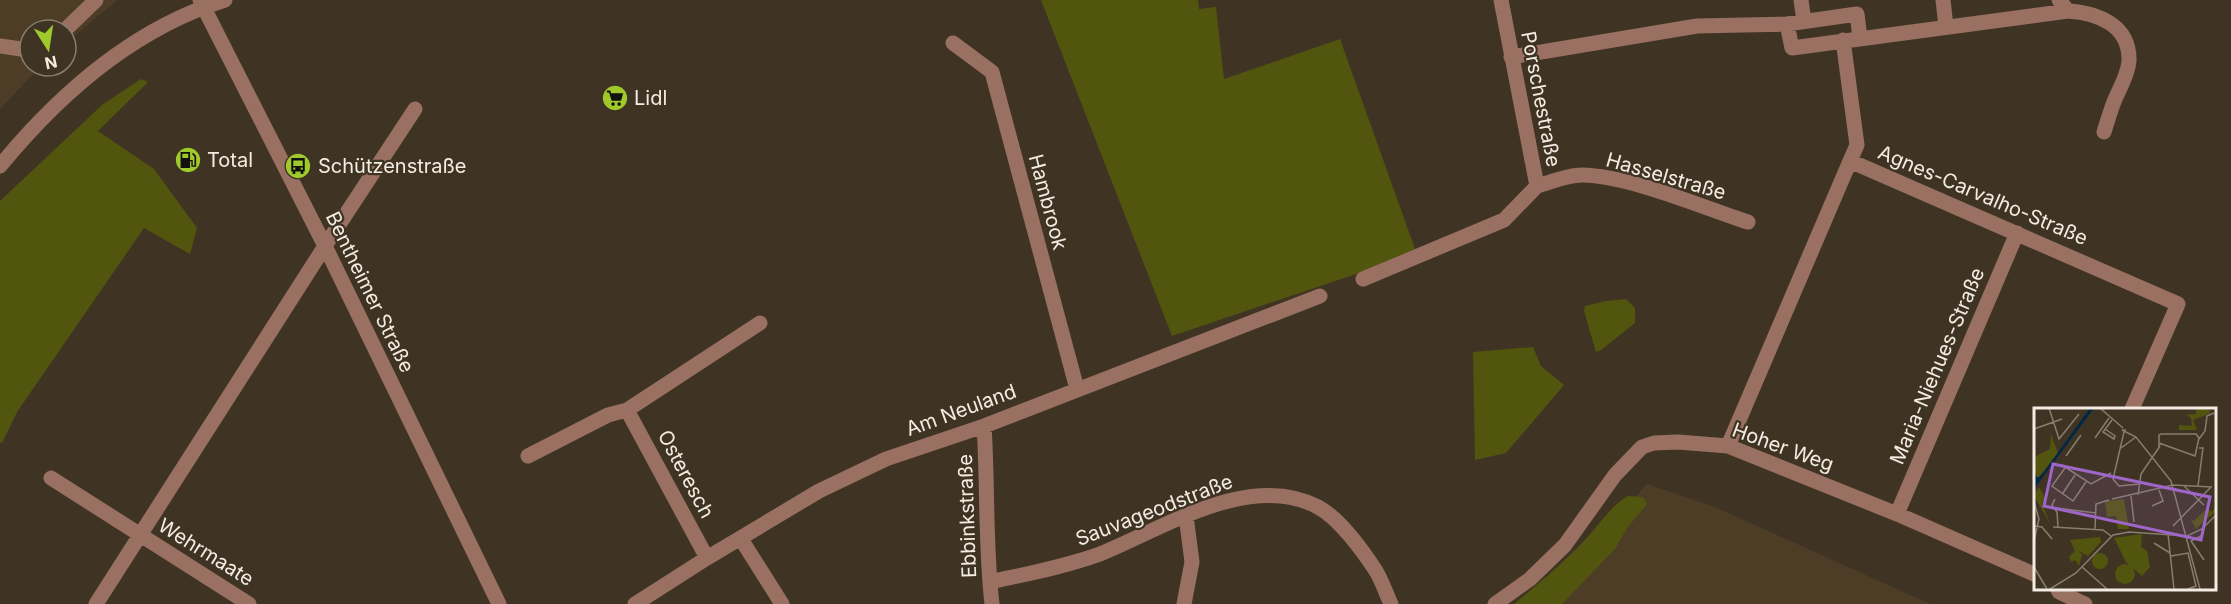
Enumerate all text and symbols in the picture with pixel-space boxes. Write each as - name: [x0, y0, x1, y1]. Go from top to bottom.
- north arrow: [18, 18, 78, 78]
- street label: Porschestraße: [1516, 29, 1566, 169]
- text: N: [43, 52, 59, 74]
- supermarket icon: Lidl: [600, 83, 630, 113]
- place label: Lidl: [634, 86, 667, 110]
- street label: Agnes-Carvalho-Straße: [1875, 140, 2091, 250]
- fuel station icon: Total: [173, 145, 203, 175]
- street label: Hasselstraße: [1603, 147, 1729, 205]
- place label: Total: [207, 148, 253, 172]
- bus stop icon: Schützenstraße: [283, 151, 313, 181]
- street label: Hambrook: [1024, 152, 1072, 252]
- place label: Schützenstraße: [318, 154, 467, 178]
- street label: Bentheimer Straße: [321, 208, 419, 376]
- street label: Maria-Niehues-Straße: [1885, 264, 1989, 468]
- street label: Am Neuland: [903, 379, 1019, 441]
- inset map: [2034, 408, 2216, 589]
- street label: Hoher Weg: [1729, 418, 1837, 476]
- street label: Osteresch: [653, 426, 719, 522]
- street label: Ebbinkstraße: [953, 454, 981, 578]
- street label: Sauvageodstraße: [1072, 469, 1236, 551]
- street label: Wehrmaate: [154, 513, 258, 591]

